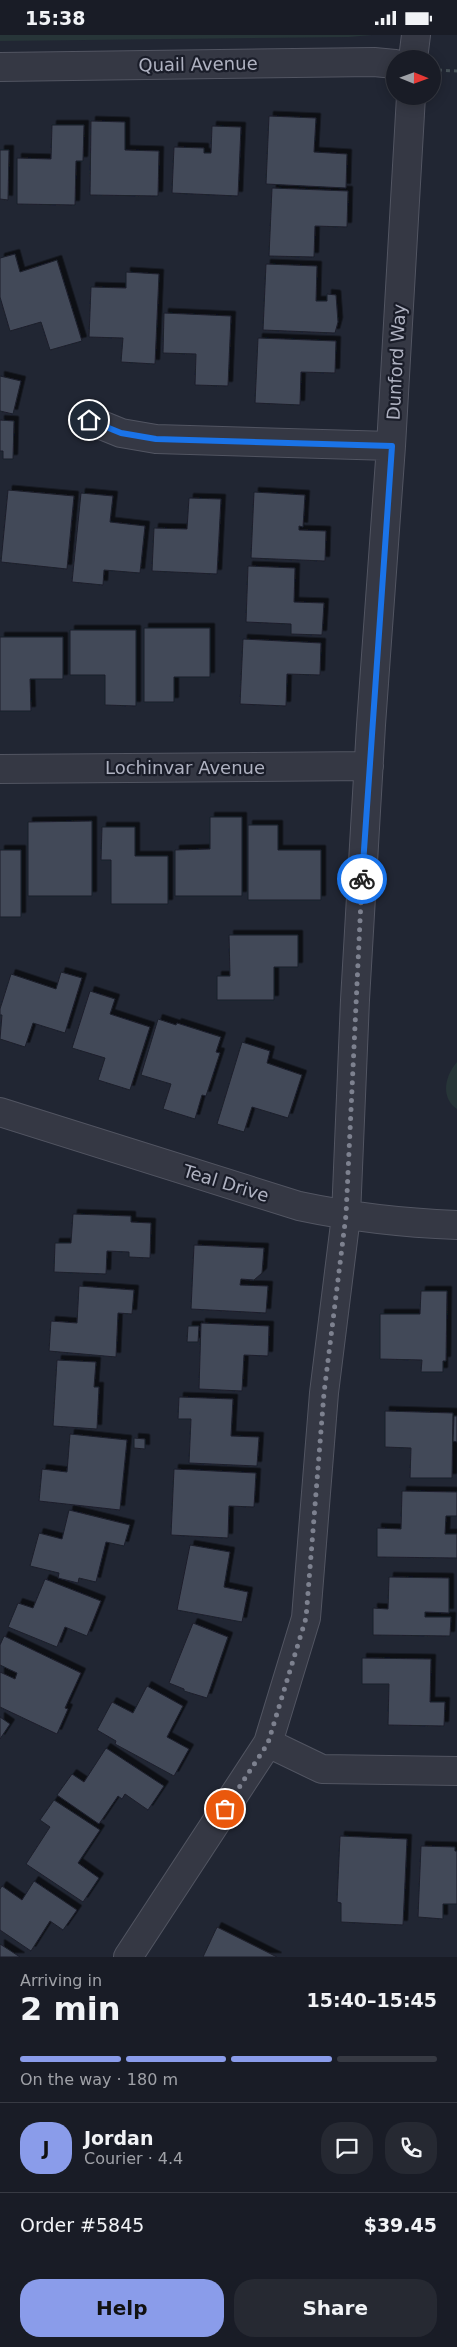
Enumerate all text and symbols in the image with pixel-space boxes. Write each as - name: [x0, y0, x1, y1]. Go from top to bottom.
- text: 15:38: [25, 7, 85, 29]
- north arrow: [386, 50, 441, 105]
- map controls: [386, 50, 441, 105]
- street label: Quail Avenue: [138, 52, 258, 76]
- street label: Dunford Way: [382, 303, 410, 421]
- pin: [68, 399, 110, 441]
- icon: home: [75, 406, 103, 434]
- street label: Lochinvar Avenue: [105, 757, 265, 778]
- courier: [337, 854, 387, 904]
- icon: bike: [348, 865, 376, 893]
- street label: Teal Drive: [180, 1160, 272, 1206]
- pin: [204, 1788, 246, 1830]
- icon: bag: [211, 1795, 239, 1823]
- text: Arriving in: [20, 1971, 102, 1990]
- text: 15:40–15:45: [307, 1989, 437, 2011]
- text: 2 min: [20, 1990, 121, 2028]
- text: On the way · 180 m: [20, 2070, 178, 2089]
- button: chat: [321, 2122, 373, 2174]
- button: phone: [385, 2122, 437, 2174]
- text: Jordan: [84, 2127, 153, 2149]
- text: J: [42, 2137, 50, 2159]
- text: Courier · 4.4: [84, 2149, 183, 2168]
- text: Order #5845: [20, 2214, 144, 2236]
- text: $39.45: [364, 2214, 437, 2236]
- button: Help: [20, 2279, 224, 2337]
- button: Share: [234, 2279, 437, 2337]

